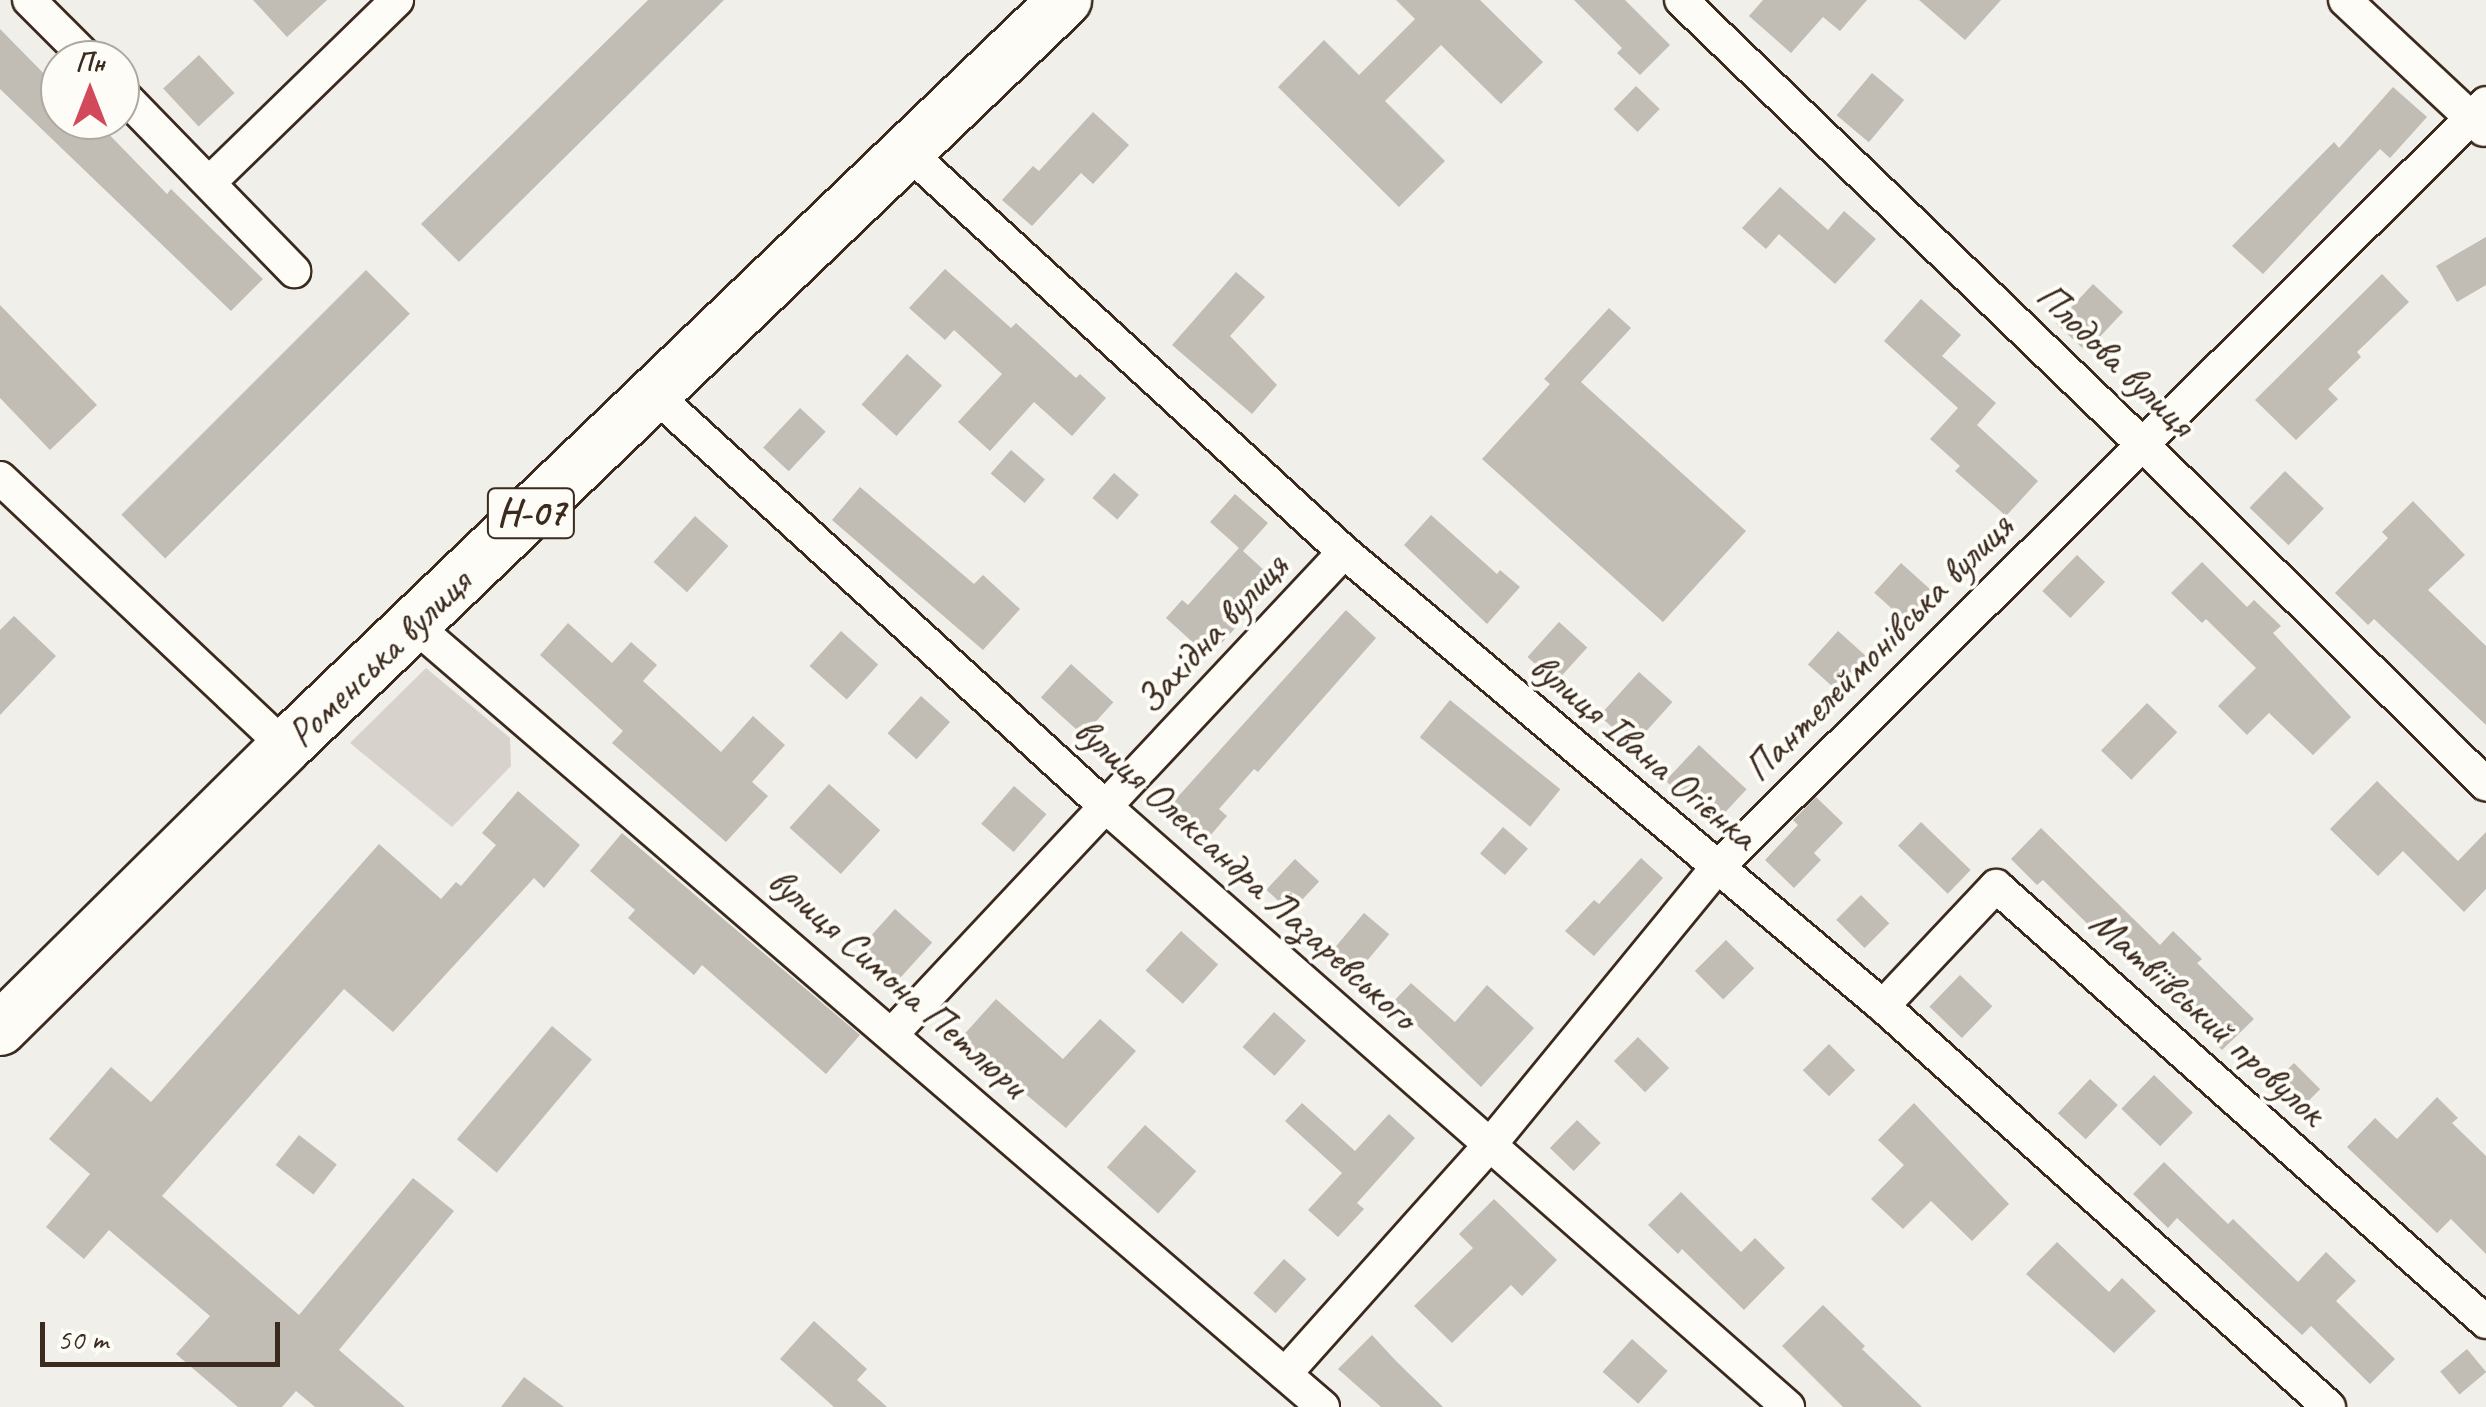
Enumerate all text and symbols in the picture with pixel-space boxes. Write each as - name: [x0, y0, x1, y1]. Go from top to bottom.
- north arrow: [40, 40, 140, 140]
- text: Пн: [75, 44, 105, 79]
- street label: Плодова вулиця: [2027, 272, 2205, 446]
- road number: Н-07: [486, 480, 576, 546]
- street label: Пантелеймонівська вулиця: [1733, 502, 2023, 792]
- street label: Західна вулиця: [1124, 542, 1298, 724]
- street label: Роменська вулиця: [278, 559, 480, 757]
- street label: вулиця Івана Огієнка: [1520, 642, 1768, 860]
- street label: вулиця Олександра Лазаревського: [1064, 706, 1428, 1040]
- street label: вулиця Симона Петлюри: [760, 858, 1036, 1106]
- street label: Матвіївський провулок: [2080, 899, 2336, 1135]
- scale bar: [45, 1302, 285, 1364]
- text: 50 m: [57, 1320, 108, 1358]

